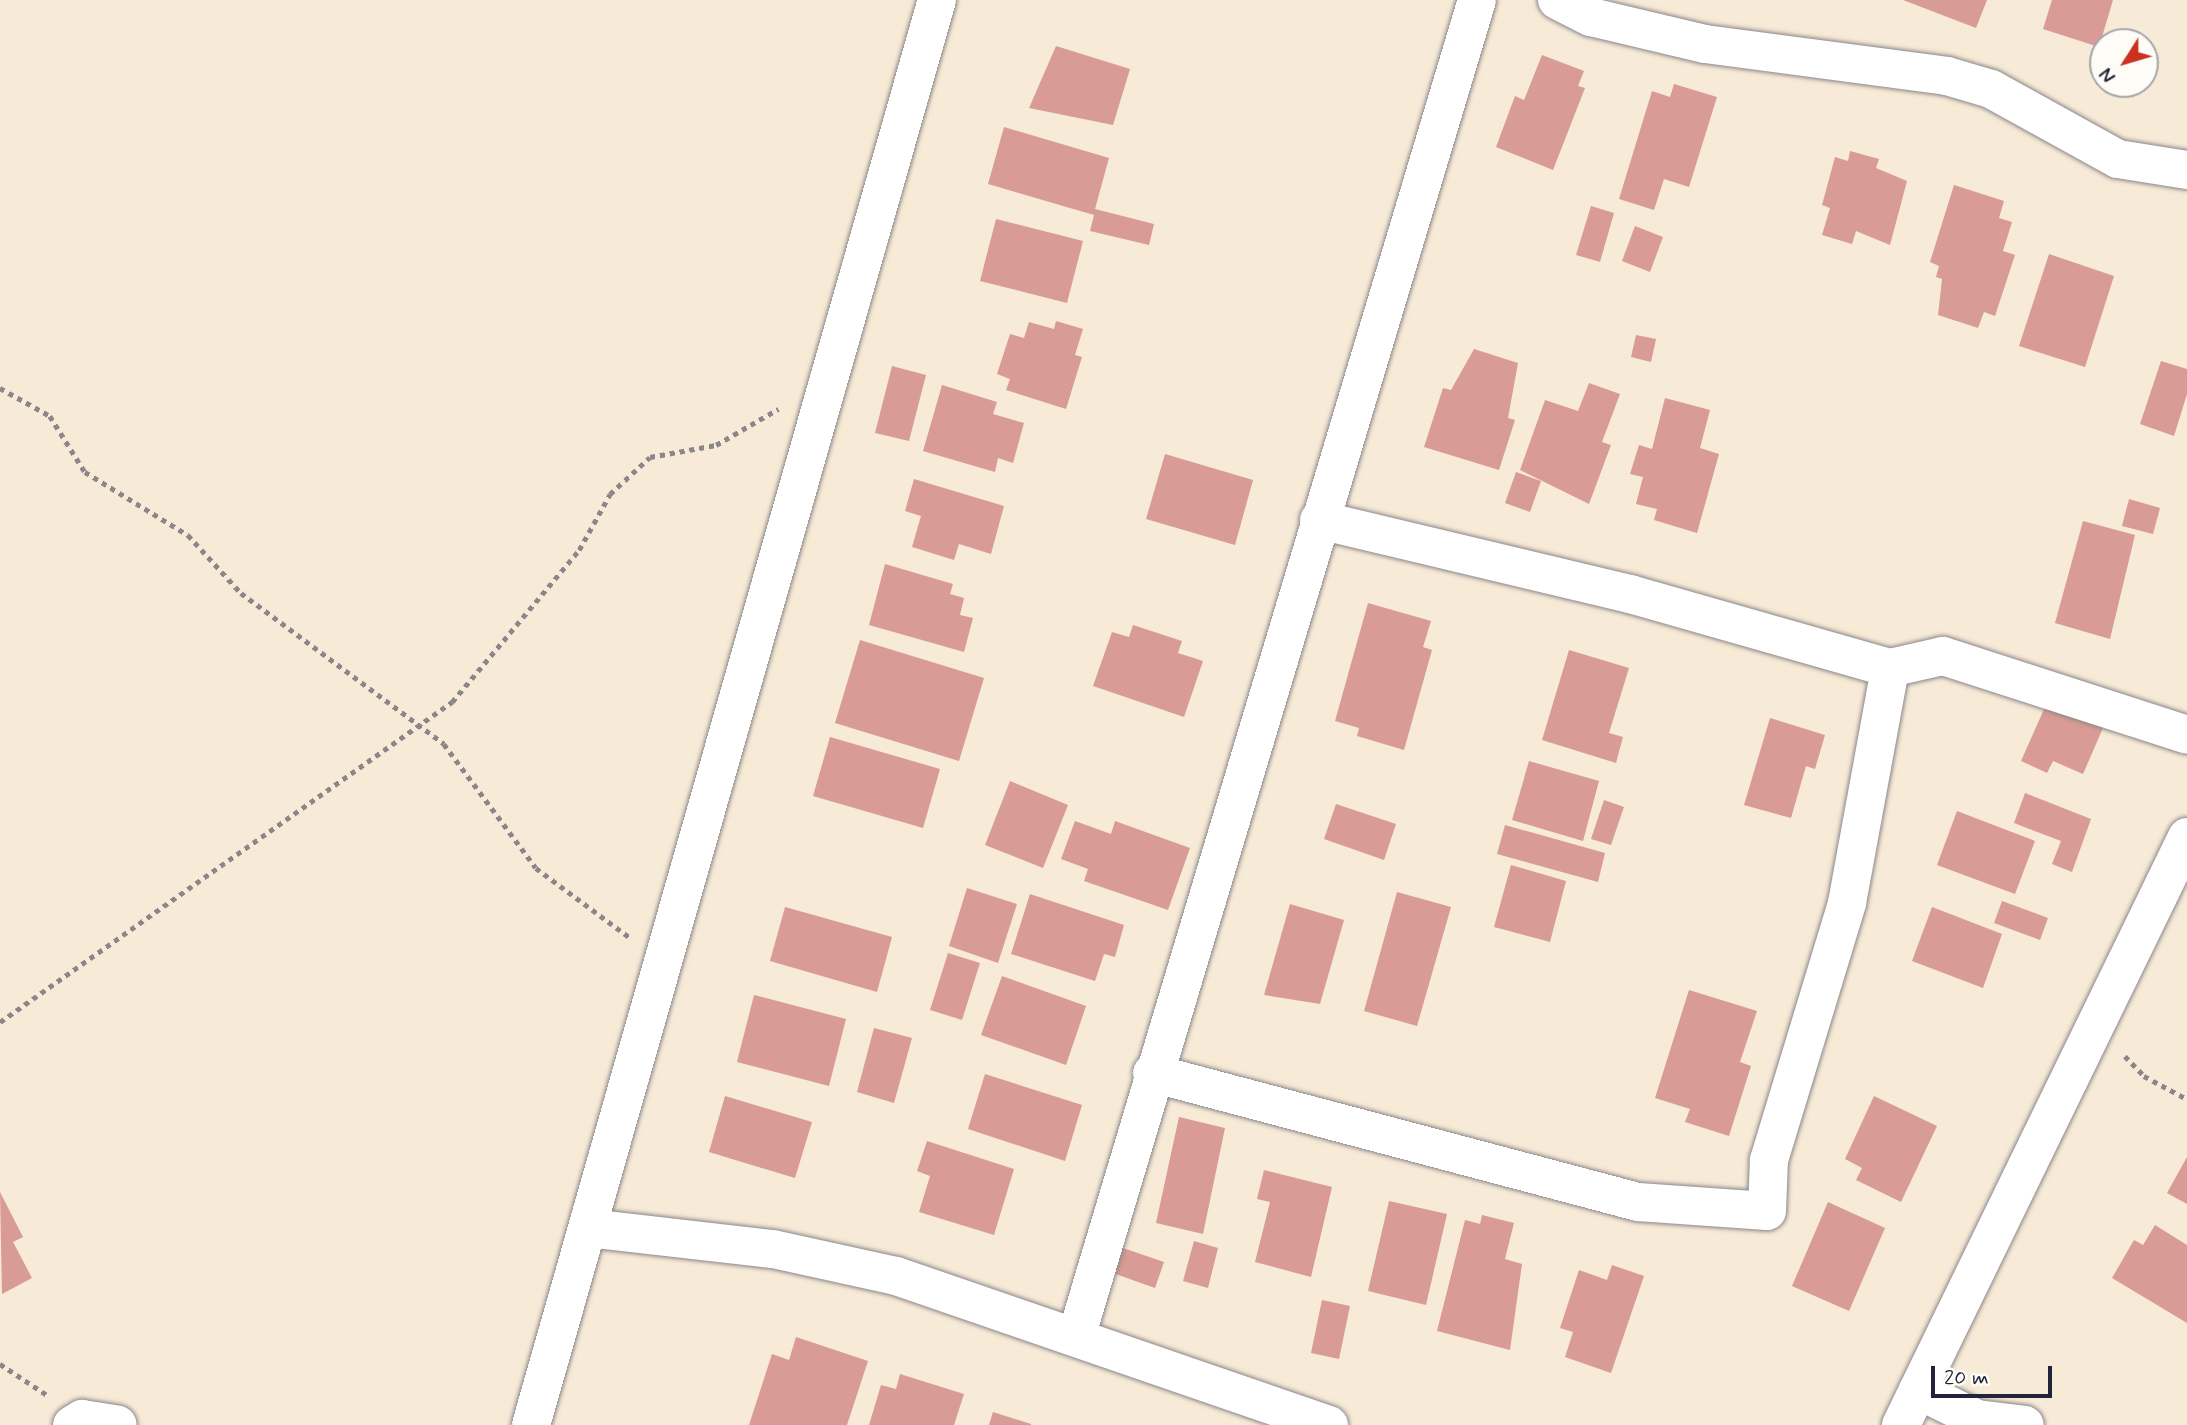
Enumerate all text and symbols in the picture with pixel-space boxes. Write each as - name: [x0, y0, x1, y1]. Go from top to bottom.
- north arrow: [2089, 28, 2159, 98]
- text: N: [2095, 62, 2122, 87]
- scale bar: [1935, 1352, 2056, 1396]
- text: 20 m: [1944, 1364, 1989, 1392]

